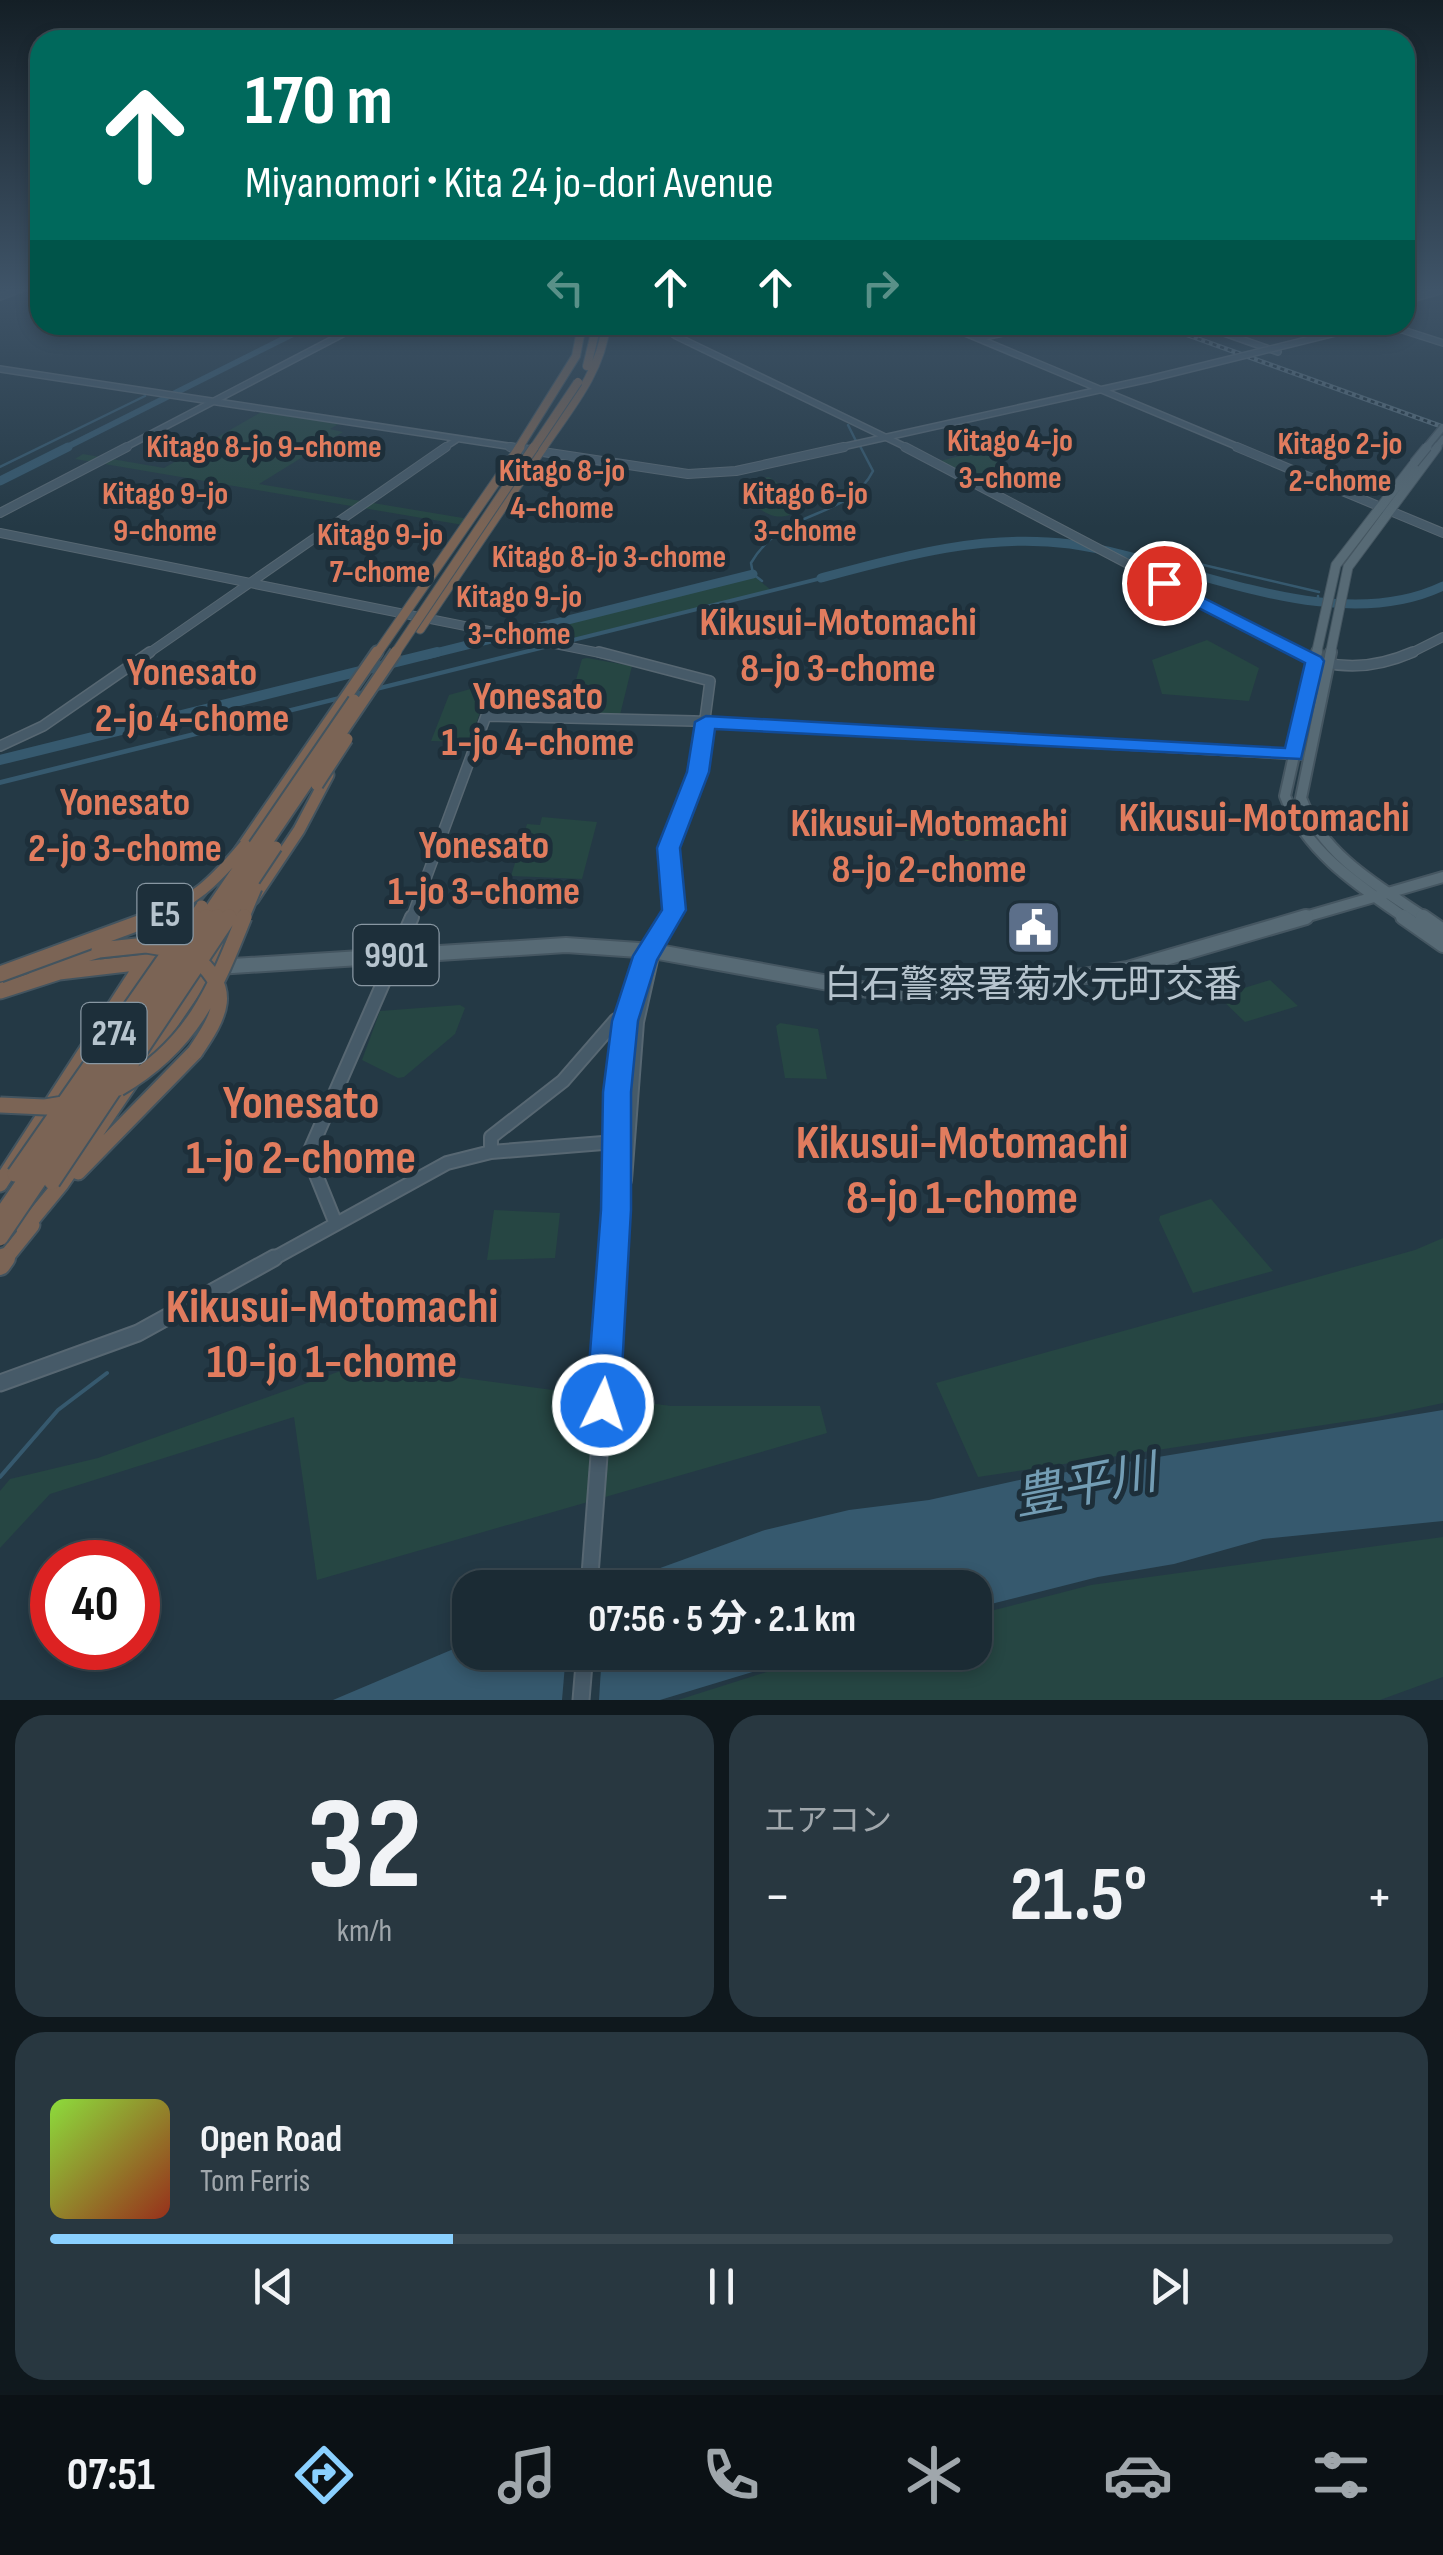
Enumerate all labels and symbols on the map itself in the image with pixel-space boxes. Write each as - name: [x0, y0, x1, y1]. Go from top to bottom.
- district label: Kitago 4-jo 3-chome: [947, 422, 1073, 498]
- district label: Kitago 2-jo 2-chome: [1277, 425, 1403, 501]
- district label: Kitago 8-jo 9-chome: [146, 428, 382, 467]
- district label: Kitago 8-jo 4-chome: [499, 452, 625, 528]
- district label: Kitago 9-jo 9-chome: [102, 475, 228, 551]
- district label: Kitago 6-jo 3-chome: [742, 475, 868, 551]
- district label: Kitago 9-jo 7-chome: [317, 516, 443, 592]
- district label: Kitago 8-jo 3-chome: [492, 538, 726, 577]
- pin: [1122, 541, 1207, 626]
- district label: Kitago 9-jo 3-chome: [456, 578, 582, 654]
- district label: Kikusui-Motomachi 8-jo 3-chome: [699, 599, 977, 693]
- district label: Yonesato 2-jo 4-chome: [95, 649, 289, 743]
- district label: Yonesato 1-jo 4-chome: [442, 673, 634, 767]
- district label: Yonesato 2-jo 3-chome: [28, 779, 222, 873]
- district label: Kikusui-Motomachi: [1118, 793, 1410, 844]
- district label: Kikusui-Motomachi 8-jo 2-chome: [790, 800, 1068, 894]
- district label: Yonesato 1-jo 3-chome: [388, 822, 580, 916]
- road number: E5: [138, 884, 192, 944]
- public building icon: 白石警察署菊水元町交番: [1003, 897, 1063, 957]
- road number: 9901: [354, 925, 438, 985]
- place label: 白石警察署菊水元町交番: [824, 963, 1242, 1008]
- road number: 274: [82, 1003, 146, 1063]
- district label: Yonesato 1-jo 2-chome: [186, 1075, 416, 1187]
- district label: Kikusui-Motomachi 8-jo 1-chome: [796, 1115, 1128, 1227]
- district label: Kikusui-Motomachi 10-jo 1-chome: [166, 1279, 498, 1391]
- position arrow: [551, 1353, 655, 1457]
- water label: 豊平川: [1009, 1444, 1166, 1528]
- speed limit sign: 40: [30, 1540, 160, 1670]

